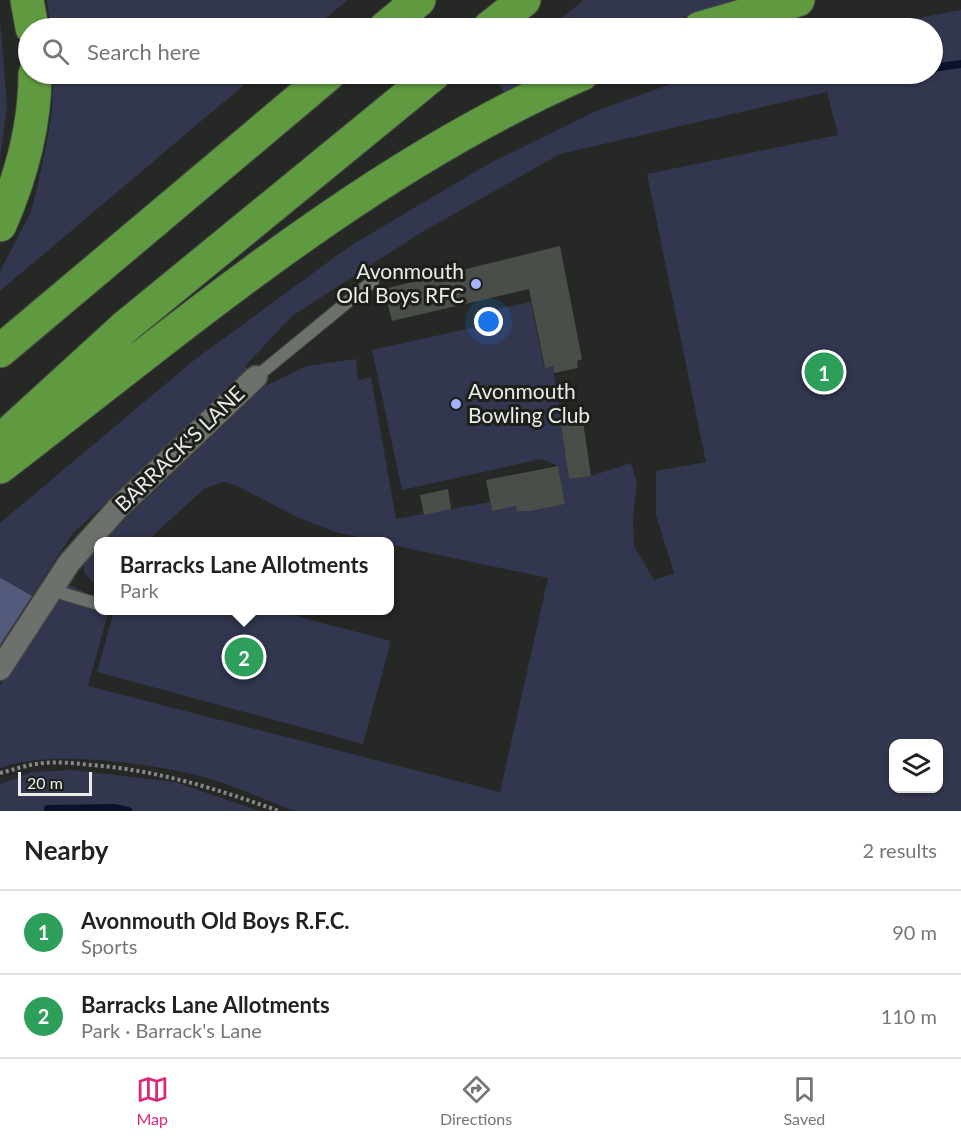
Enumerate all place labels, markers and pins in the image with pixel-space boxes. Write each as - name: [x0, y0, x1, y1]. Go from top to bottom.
- place label: Avonmouth Old Boys RFC: [336, 258, 464, 307]
- marker: Avonmouth Old Boys RFC: [469, 277, 483, 291]
- pin: 1: [804, 350, 844, 394]
- place label: Avonmouth Bowling Club: [468, 378, 590, 427]
- marker: Avonmouth Bowling Club: [449, 397, 463, 411]
- pin: 2: [224, 634, 264, 680]

